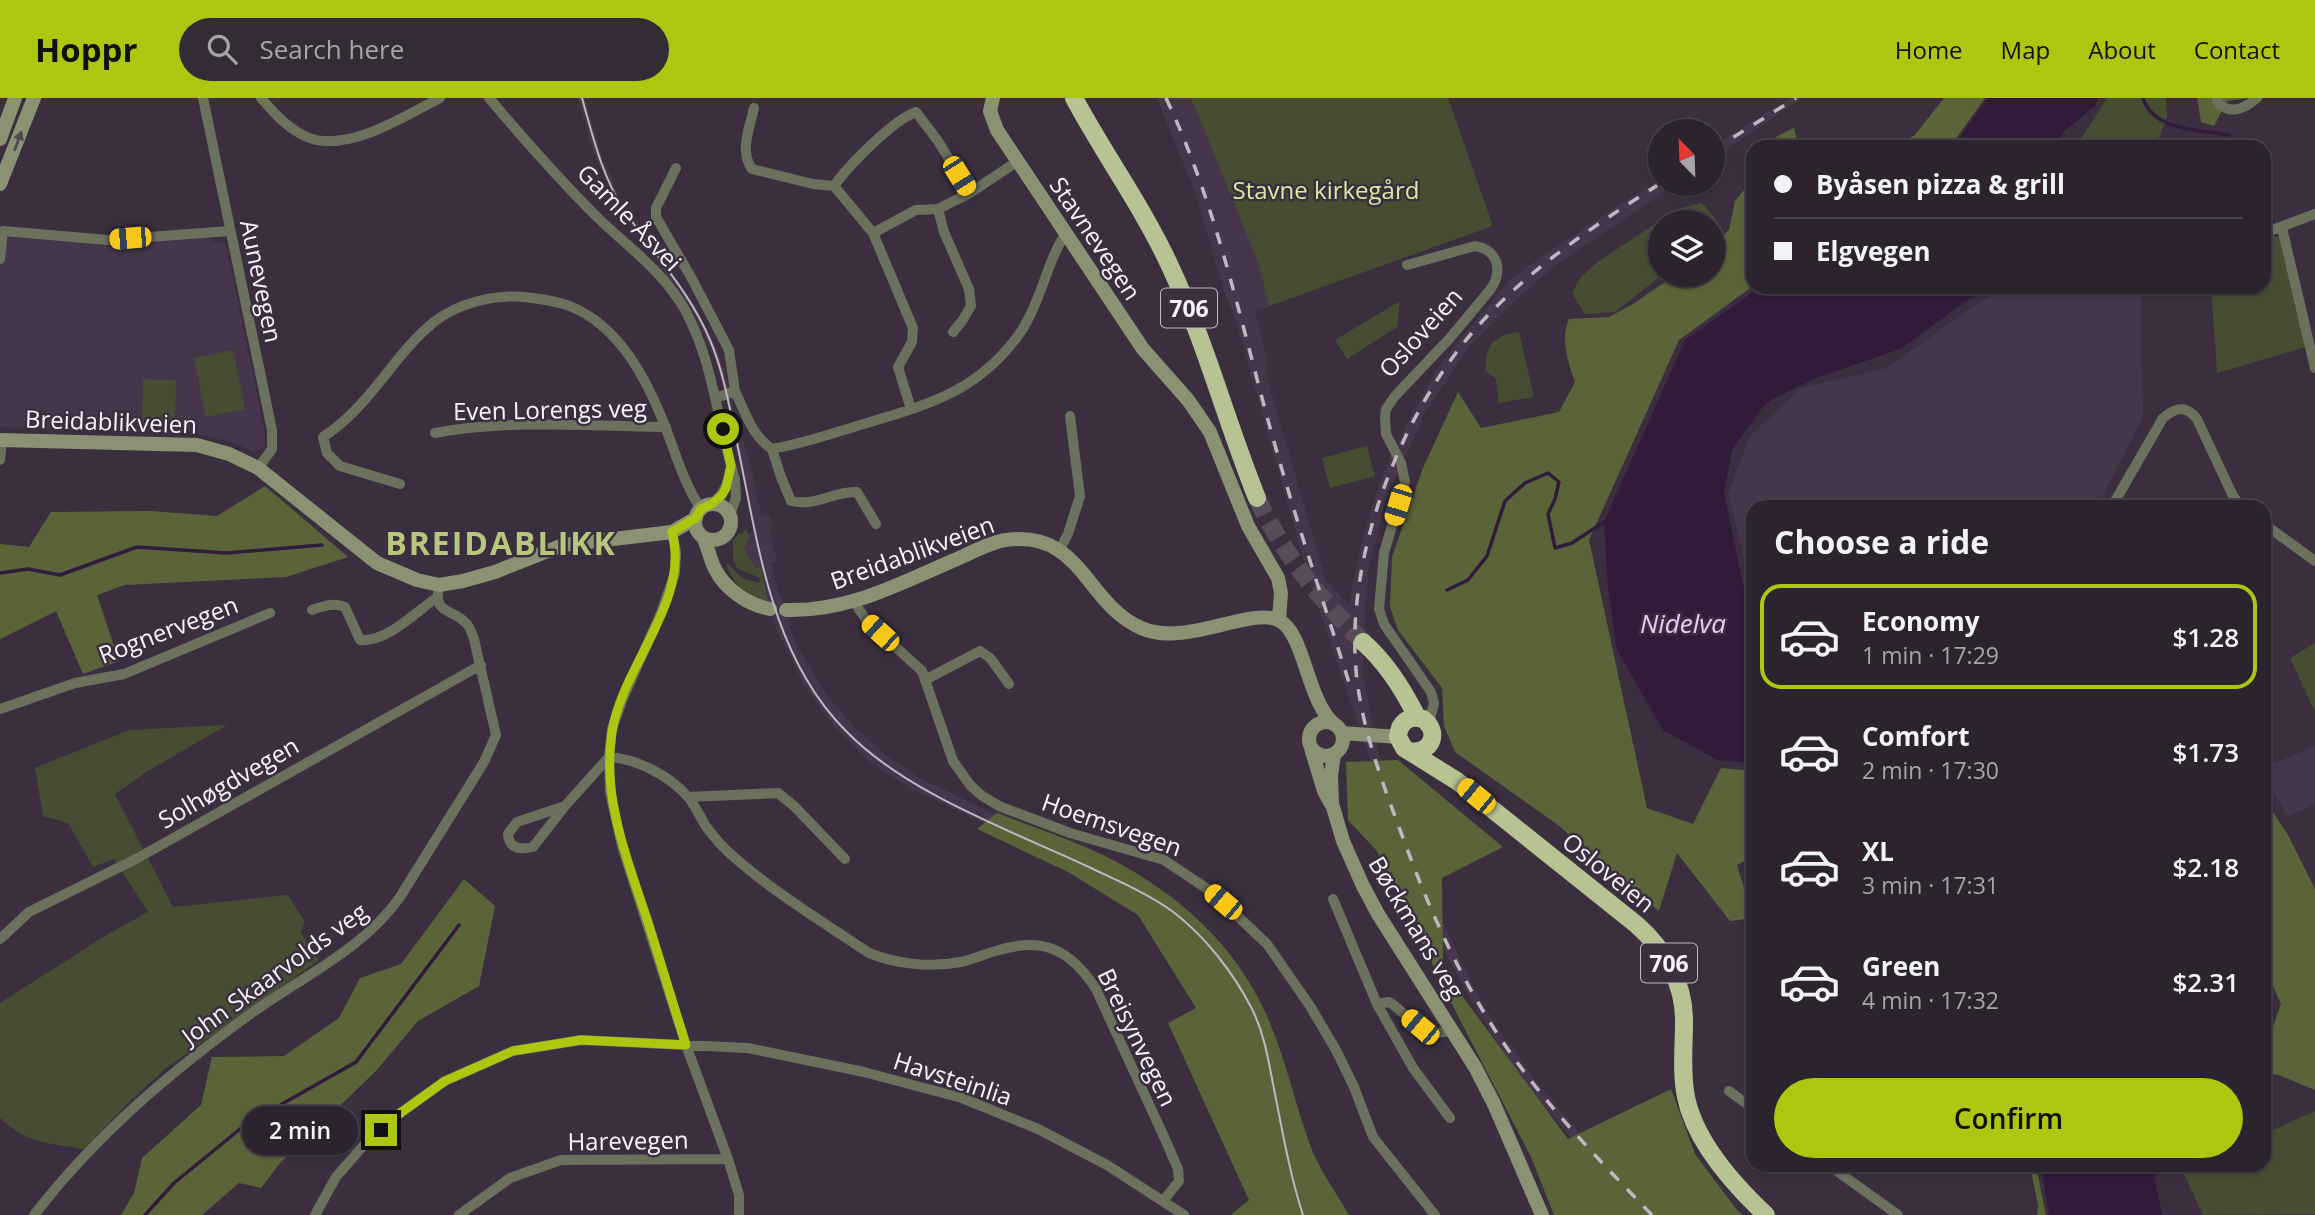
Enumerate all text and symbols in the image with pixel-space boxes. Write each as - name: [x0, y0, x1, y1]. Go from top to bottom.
- search box: [179, 18, 669, 81]
- text: Hoppr: [35, 27, 137, 72]
- icon: search: [203, 30, 241, 68]
- text: Search here: [259, 31, 404, 67]
- text: Home: [1895, 33, 1963, 66]
- text: Map: [2001, 33, 2050, 66]
- text: About: [2088, 33, 2156, 66]
- text: Contact: [2194, 33, 2280, 66]
- north arrow: [1648, 119, 1726, 196]
- map controls: [1648, 119, 1725, 287]
- one-way arrow: [13, 131, 24, 152]
- car: [939, 153, 980, 199]
- street label: Gamle Åsvei: [571, 156, 689, 278]
- text: Byåsen pizza & grill: [1816, 166, 2065, 202]
- street label: Stavnevegen: [1043, 170, 1149, 306]
- park label: Stavne kirkegård: [1233, 173, 1419, 206]
- button: layers: [1648, 210, 1725, 287]
- street label: Aunevegen: [233, 217, 291, 345]
- car: [109, 226, 152, 250]
- text: Elgvegen: [1816, 233, 1930, 269]
- street label: Osloveien: [1371, 280, 1469, 384]
- road number: 706: [1161, 288, 1217, 328]
- street label: Even Lorengs veg: [453, 391, 647, 427]
- street label: Breidablikveien: [24, 402, 198, 440]
- route start: [707, 413, 739, 445]
- car: [1382, 482, 1415, 528]
- street label: Breidablikveien: [826, 507, 998, 597]
- text: Choose a ride: [1774, 520, 1989, 563]
- district label: BREIDABLIKK: [385, 521, 617, 564]
- street label: Rognervegen: [93, 587, 243, 671]
- text: Economy: [1862, 603, 1980, 639]
- water label: Nidelva: [1640, 605, 1726, 641]
- icon: car: [1778, 605, 1841, 668]
- car: [858, 611, 903, 655]
- text: $1.28: [2172, 619, 2239, 655]
- text: 1 min · 17:29: [1862, 639, 1999, 671]
- text: Comfort: [1862, 718, 1969, 754]
- icon: car: [1778, 720, 1841, 783]
- street label: Solhøgdvegen: [152, 728, 304, 836]
- text: $1.73: [2172, 734, 2239, 770]
- text: 2 min · 17:30: [1862, 754, 1999, 786]
- car: [1454, 775, 1499, 817]
- street label: Hoemsvegen: [1038, 785, 1186, 863]
- street label: Osloveien: [1556, 824, 1662, 920]
- text: XL: [1862, 833, 1894, 869]
- icon: car: [1778, 835, 1841, 898]
- text: $2.18: [2172, 849, 2239, 885]
- street label: Bøckmans veg: [1362, 850, 1472, 1004]
- text: 3 min · 17:31: [1862, 869, 1999, 901]
- car: [1201, 880, 1246, 924]
- street label: John Skaarvolds veg: [173, 894, 374, 1053]
- road number: 706: [1641, 944, 1697, 982]
- text: Green: [1862, 948, 1940, 984]
- icon: car: [1778, 950, 1841, 1013]
- street label: Breisynvegen: [1090, 962, 1186, 1112]
- text: $2.31: [2172, 964, 2239, 1000]
- text: 4 min · 17:32: [1862, 984, 1999, 1016]
- car: [1398, 1005, 1443, 1049]
- street label: Havsteinlia: [890, 1043, 1016, 1113]
- button: Confirm: [1774, 1078, 2243, 1158]
- callout: 2 min: [241, 1105, 356, 1154]
- text: 2 min: [269, 1114, 331, 1146]
- route end: [365, 1114, 397, 1146]
- street label: Harevegen: [567, 1122, 689, 1158]

